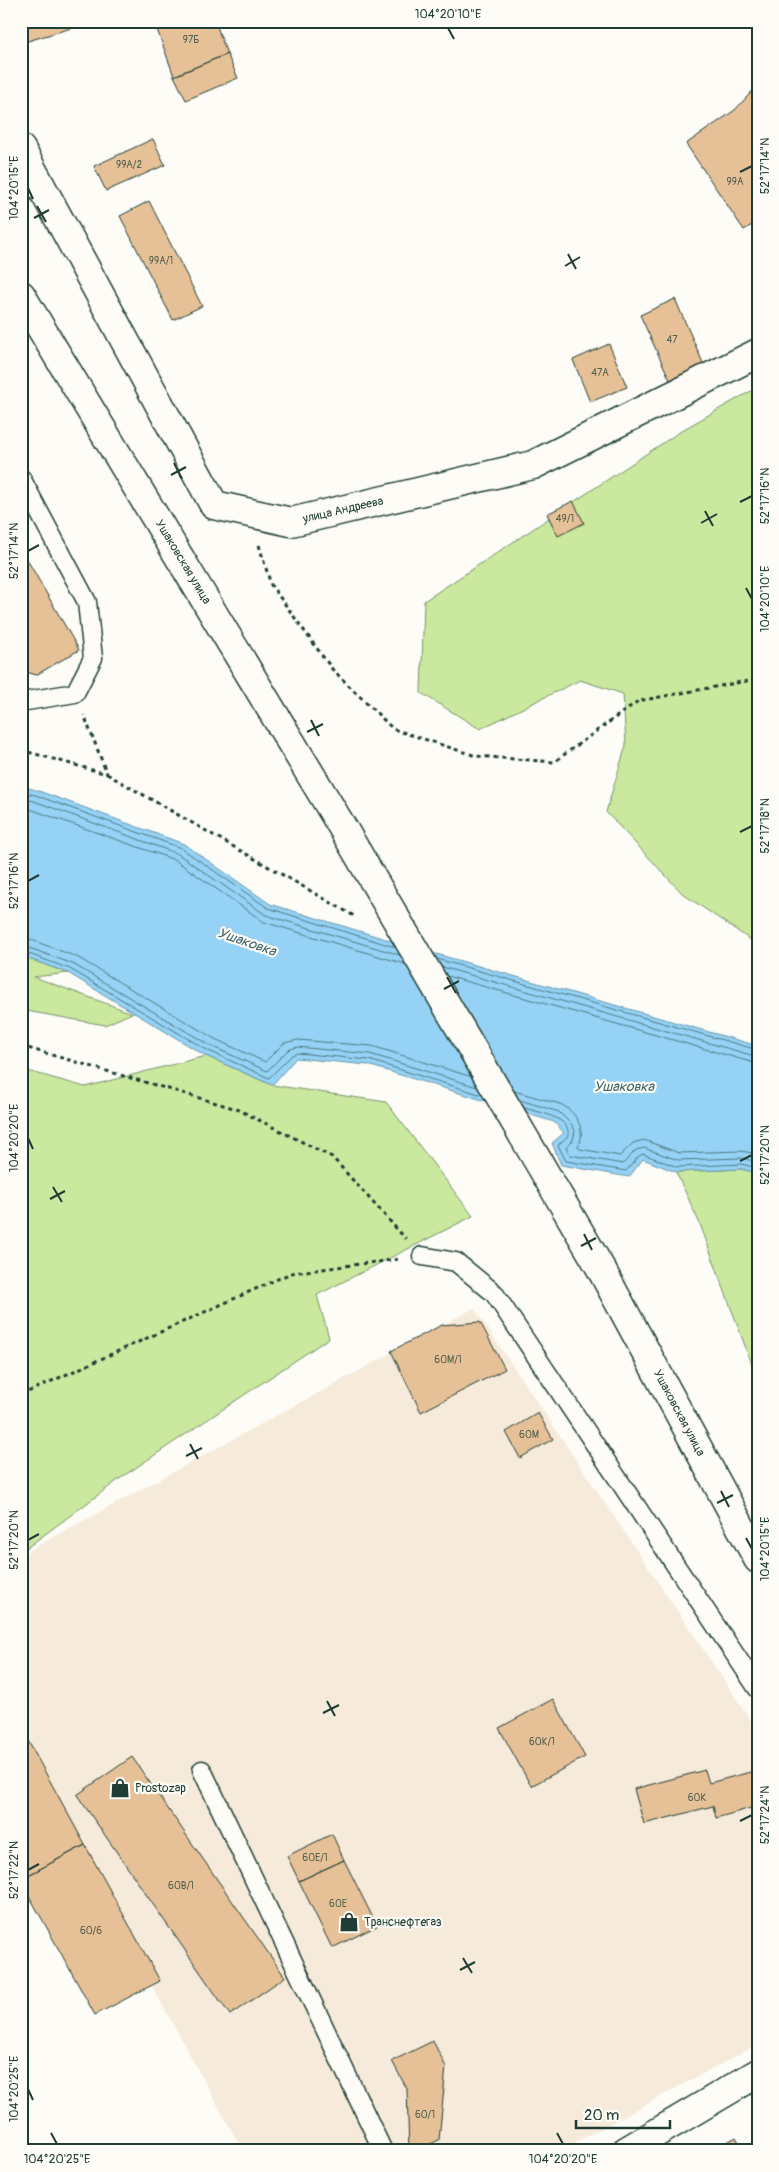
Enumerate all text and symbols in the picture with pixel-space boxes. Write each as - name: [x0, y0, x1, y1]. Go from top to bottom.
- text: 104°20'10"E: [415, 7, 481, 22]
- house number: 97Б: [183, 34, 199, 46]
- text: 52°17'14"N: [758, 138, 773, 194]
- text: 104°20'15"E: [7, 156, 22, 220]
- house number: 99А/2: [116, 159, 142, 171]
- house number: 99А: [727, 176, 744, 188]
- house number: 99А/1: [149, 255, 173, 267]
- house number: 47: [666, 334, 678, 346]
- house number: 47А: [591, 367, 609, 379]
- text: 52°17'16"N: [758, 468, 773, 524]
- street label: улица Андреева: [300, 493, 385, 527]
- house number: 49/1: [556, 513, 574, 525]
- street label: Ушаковская улица: [152, 517, 214, 607]
- text: 52°17'14"N: [7, 523, 22, 579]
- text: 104°20'10"E: [758, 566, 773, 632]
- text: 52°17'18"N: [758, 798, 773, 854]
- text: 52°17'16"N: [7, 853, 22, 909]
- water label: Ушаковка: [216, 924, 280, 960]
- water label: Ушаковка: [594, 1078, 656, 1095]
- text: 104°20'20"E: [7, 1104, 22, 1172]
- text: 52°17'20"N: [758, 1125, 773, 1185]
- house number: 60М/1: [434, 1354, 462, 1366]
- street label: Ушаковская улица: [650, 1367, 708, 1459]
- house number: 60М: [519, 1429, 539, 1441]
- text: 52°17'20"N: [7, 1510, 22, 1570]
- text: 104°20'15"E: [758, 1517, 773, 1581]
- house number: 60К/1: [529, 1736, 555, 1748]
- shop icon: Prostozap: [109, 1777, 131, 1799]
- place label: Prostozap: [135, 1781, 186, 1796]
- text: 52°17'24"N: [758, 1786, 773, 1844]
- house number: 60К: [688, 1792, 706, 1804]
- text: 52°17'22"N: [7, 1841, 22, 1899]
- house number: 60Е/1: [302, 1852, 328, 1864]
- house number: 60В/1: [168, 1880, 194, 1892]
- house number: 60Е: [329, 1898, 347, 1910]
- shop icon: Транснефтегаз: [338, 1911, 360, 1933]
- place label: Транснефтегаз: [364, 1915, 442, 1930]
- house number: 60/6: [80, 1925, 102, 1937]
- text: 104°20'25"E: [7, 2056, 22, 2122]
- scale bar: [576, 2097, 670, 2129]
- text: 20 m: [584, 2106, 619, 2125]
- house number: 60/1: [415, 2109, 435, 2121]
- text: 104°20'25"E: [24, 2152, 90, 2167]
- text: 104°20'20"E: [529, 2152, 597, 2167]

